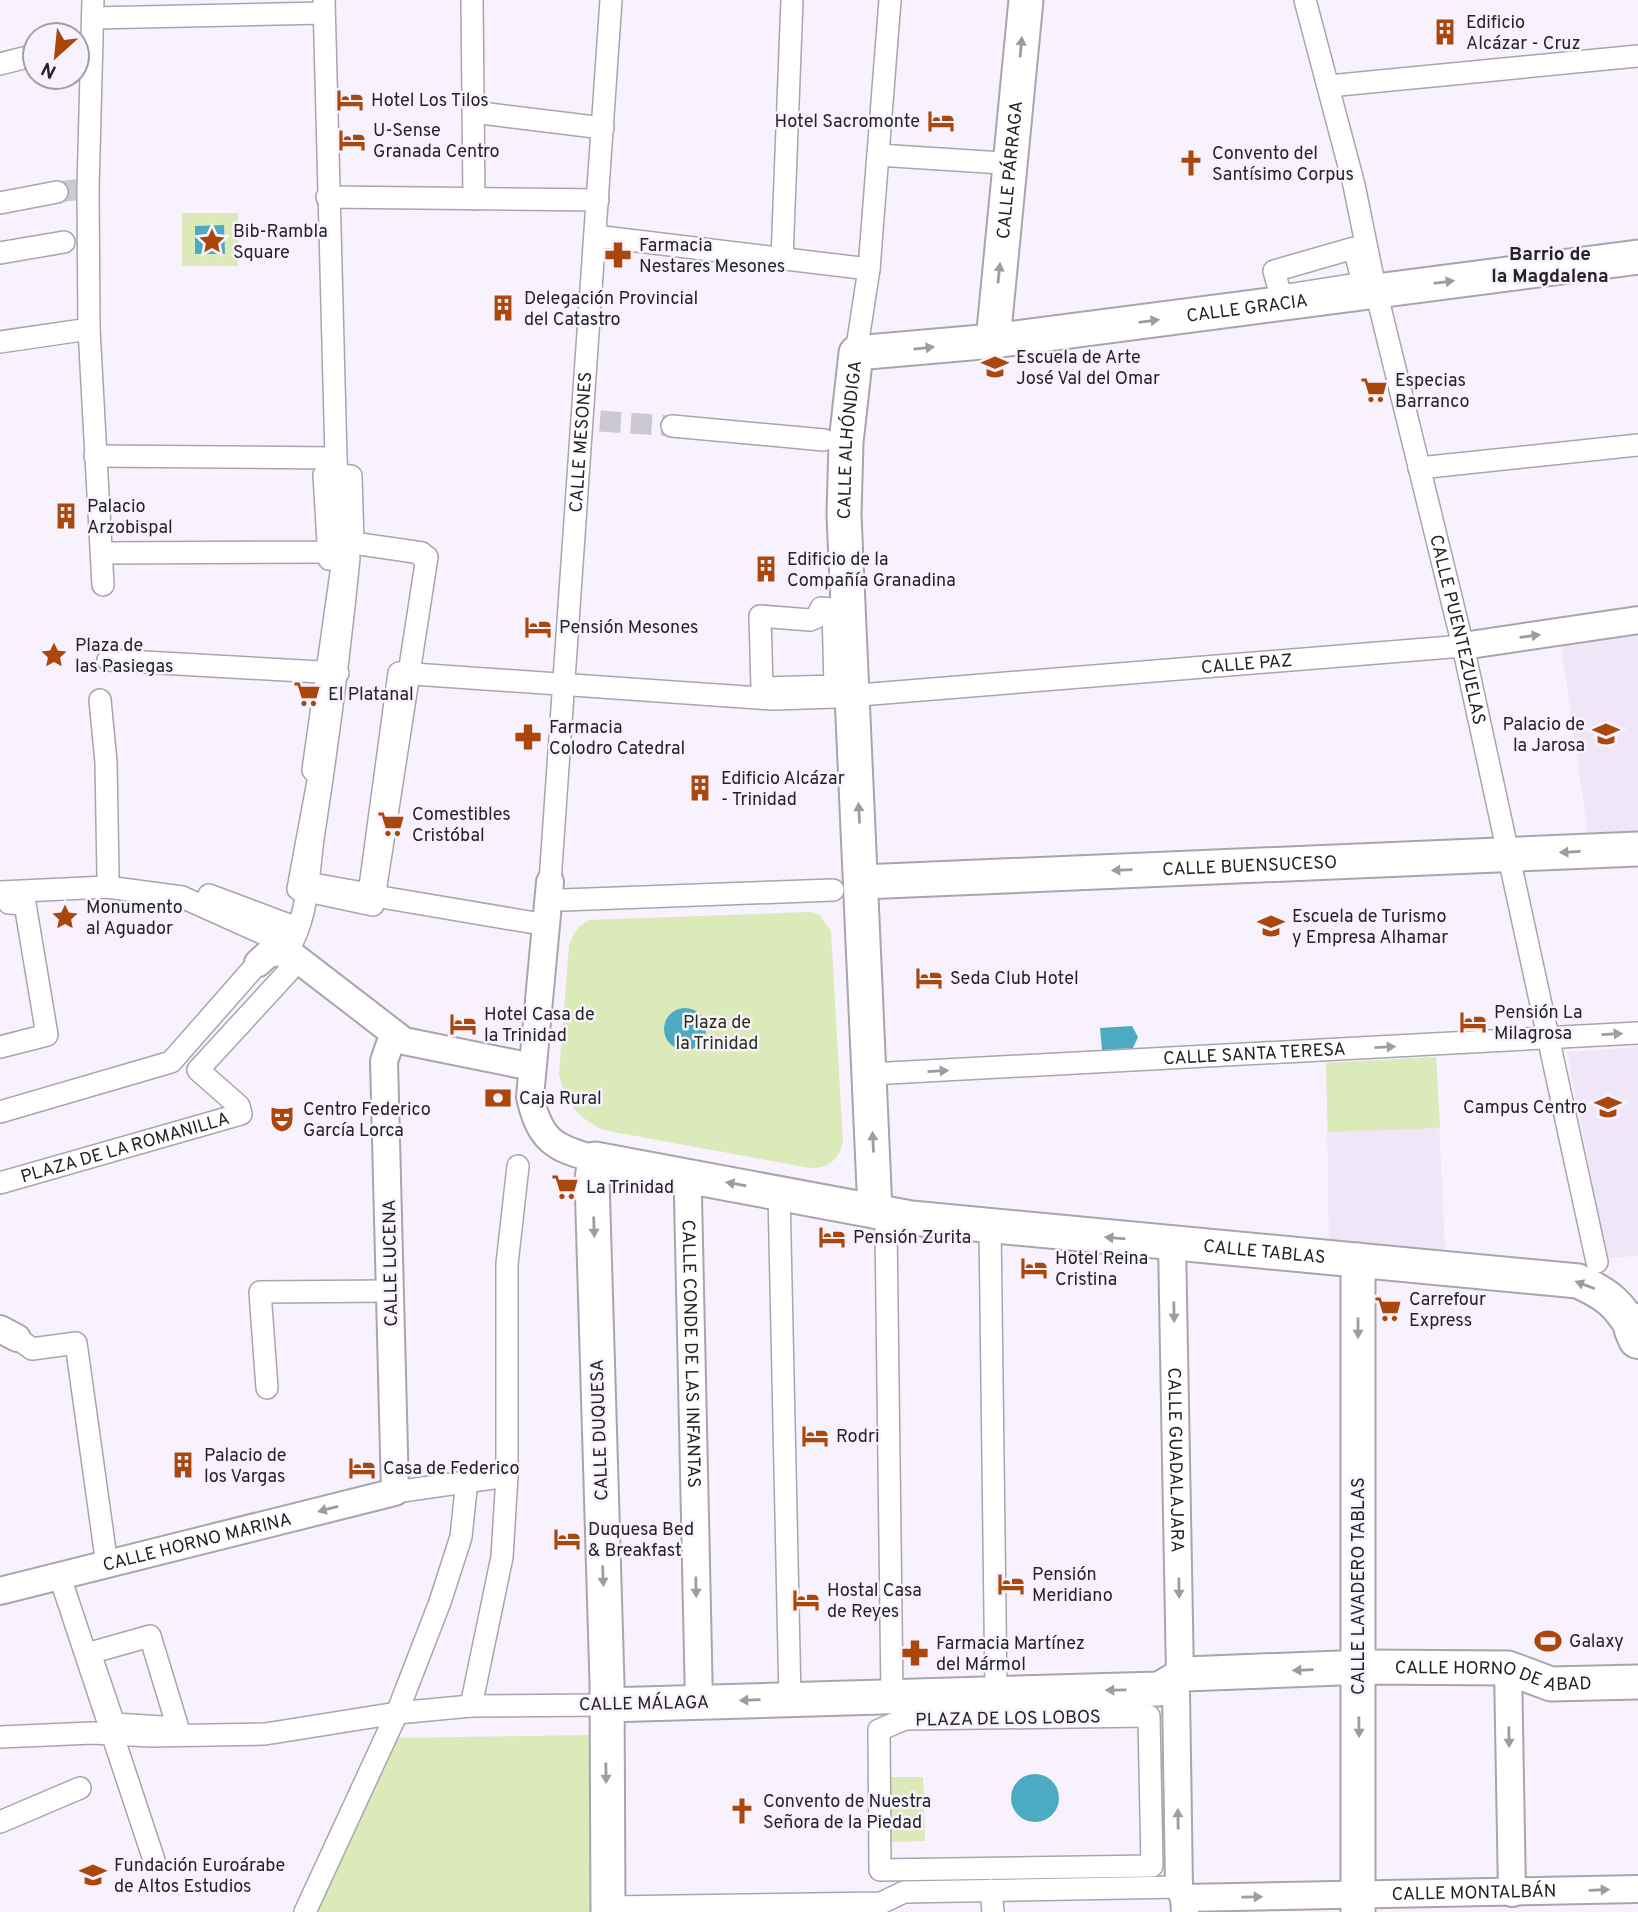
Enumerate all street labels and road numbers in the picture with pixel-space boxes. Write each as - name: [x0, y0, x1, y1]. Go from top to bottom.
- street label: CALLE PÁRRAGA: [993, 100, 1029, 240]
- street label: CALLE GRACIA: [1185, 290, 1309, 329]
- street label: CALLE ALHÓNDIGA: [834, 359, 868, 520]
- street label: CALLE MESONES: [566, 371, 598, 513]
- street label: CALLE PUENTEZUELAS: [1423, 533, 1490, 727]
- street label: CALLE PAZ: [1200, 650, 1293, 680]
- street label: CALLE BUENSUCESO: [1162, 852, 1338, 882]
- street label: CALLE SANTA TERESA: [1163, 1039, 1346, 1071]
- street label: PLAZA DE LA ROMANILLA: [18, 1108, 233, 1189]
- street label: CALLE LUCENA: [379, 1199, 404, 1327]
- street label: CALLE CONDE DE LAS INFANTAS: [676, 1219, 704, 1488]
- street label: CALLE TABLAS: [1202, 1236, 1327, 1270]
- street label: CALLE DUQUESA: [587, 1359, 614, 1501]
- street label: CALLE GUADALAJARA: [1161, 1367, 1188, 1553]
- street label: CALLE LAVADERO TABLAS: [1348, 1477, 1371, 1695]
- street label: CALLE HORNO MARINA: [101, 1508, 294, 1578]
- street label: CALLE HORNO DE ABAD: [1395, 1657, 1592, 1698]
- street label: CALLE MÁLAGA: [579, 1690, 709, 1717]
- street label: PLAZA DE LOS LOBOS: [915, 1706, 1101, 1733]
- street label: CALLE MONTALBÁN: [1391, 1879, 1557, 1907]

